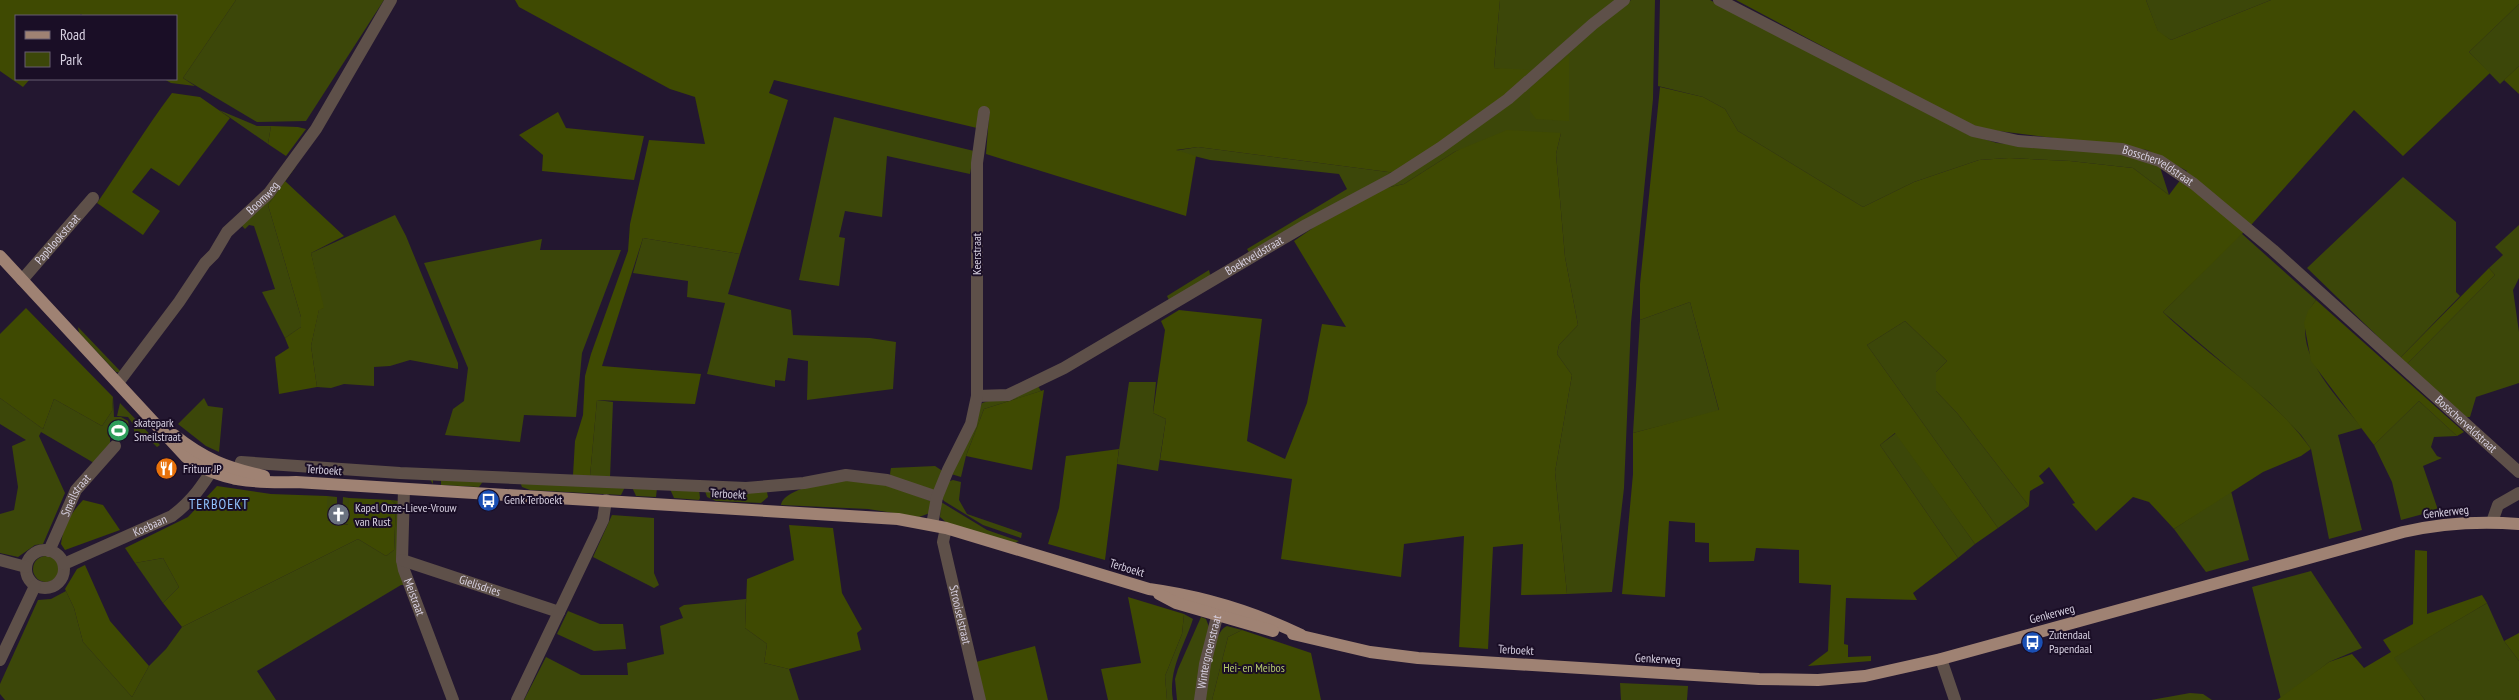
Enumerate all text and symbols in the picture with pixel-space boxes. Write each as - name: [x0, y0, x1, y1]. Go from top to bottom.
- legend: [15, 15, 178, 80]
- text: Road: [60, 25, 86, 44]
- text: Park: [60, 50, 82, 69]
- street label: Bosscherveldstraat: [2121, 142, 2197, 189]
- street label: Boomweg: [243, 178, 282, 217]
- street label: Papblookstraat: [31, 210, 83, 267]
- street label: Keerstraat: [969, 232, 984, 275]
- street label: Boektveldstraat: [1222, 232, 1286, 278]
- street label: Bosscherveldstraat: [2432, 392, 2501, 456]
- place label: skatepark Smeilstraat: [134, 415, 182, 444]
- sports icon: skatepark Smeilstraat: [106, 418, 130, 442]
- restaurant icon: Frituur JP: [155, 457, 179, 481]
- place label: Frituur JP: [183, 461, 222, 476]
- street label: Terboekt: [306, 461, 343, 478]
- street label: Smeilstraat: [57, 470, 94, 519]
- street label: Terboekt: [710, 485, 747, 502]
- bus stop icon: Genk Terboekt: [476, 488, 500, 512]
- place label: Genk Terboekt: [504, 492, 563, 507]
- district label: TERBOEKT: [189, 495, 249, 513]
- place label: Kapel Onze-Lieve-Vrouw van Rust: [355, 500, 458, 529]
- street label: Genkerweg: [2422, 502, 2470, 521]
- church icon: Kapel Onze-Lieve-Vrouw van Rust: [327, 503, 351, 527]
- street label: Koebaan: [130, 511, 169, 539]
- street label: Terboekt: [1108, 555, 1147, 580]
- street label: Gielisdries: [457, 571, 503, 599]
- street label: Meistraat: [401, 576, 429, 618]
- street label: Strooiselstraat: [946, 584, 975, 646]
- street label: Genkerweg: [2028, 600, 2076, 627]
- street label: Wintergroenstraat: [1194, 613, 1224, 690]
- place label: Zutendaal Papendaal: [2049, 627, 2092, 656]
- bus stop icon: Zutendaal Papendaal: [2021, 630, 2045, 654]
- street label: Terboekt: [1498, 641, 1535, 658]
- street label: Genkerweg: [1635, 650, 1681, 667]
- park label: Hei- en Meibos: [1223, 660, 1285, 675]

